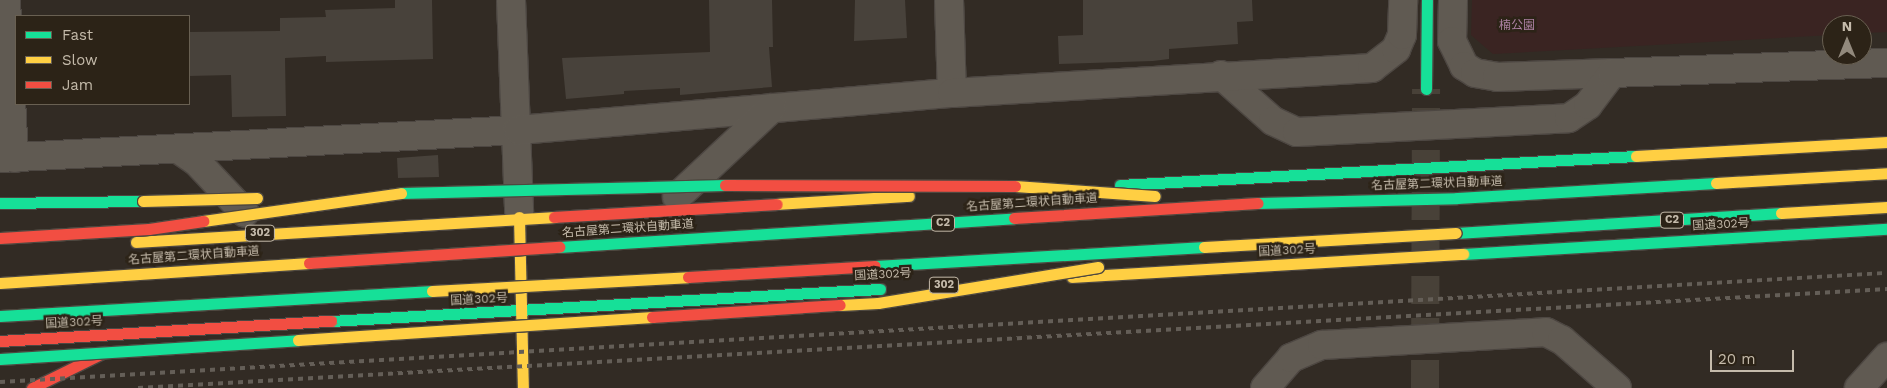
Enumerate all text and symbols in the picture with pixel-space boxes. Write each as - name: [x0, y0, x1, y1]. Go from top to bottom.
- legend: [15, 15, 190, 105]
- north arrow: [1822, 15, 1872, 65]
- text: N: [1842, 18, 1852, 34]
- park label: 楠公園: [1499, 19, 1535, 33]
- text: Fast: [62, 26, 93, 44]
- text: Slow: [62, 51, 98, 69]
- text: Jam: [62, 76, 93, 94]
- street label: 名古屋第二環状自動車道: [1371, 175, 1503, 193]
- street label: 名古屋第二環状自動車道: [966, 191, 1098, 215]
- road number: C2: [1660, 212, 1684, 228]
- road number: C2: [930, 214, 956, 232]
- street label: 国道302号: [1692, 216, 1750, 234]
- street label: 名古屋第二環状自動車道: [562, 217, 694, 241]
- road number: 302: [244, 224, 276, 242]
- street label: 国道302号: [1258, 242, 1316, 260]
- street label: 名古屋第二環状自動車道: [128, 244, 260, 268]
- street label: 国道302号: [854, 266, 912, 284]
- road number: 302: [928, 276, 960, 294]
- street label: 国道302号: [450, 291, 508, 309]
- street label: 国道302号: [45, 314, 103, 332]
- scale bar: [1712, 340, 1796, 372]
- text: 20 m: [1718, 350, 1756, 368]

